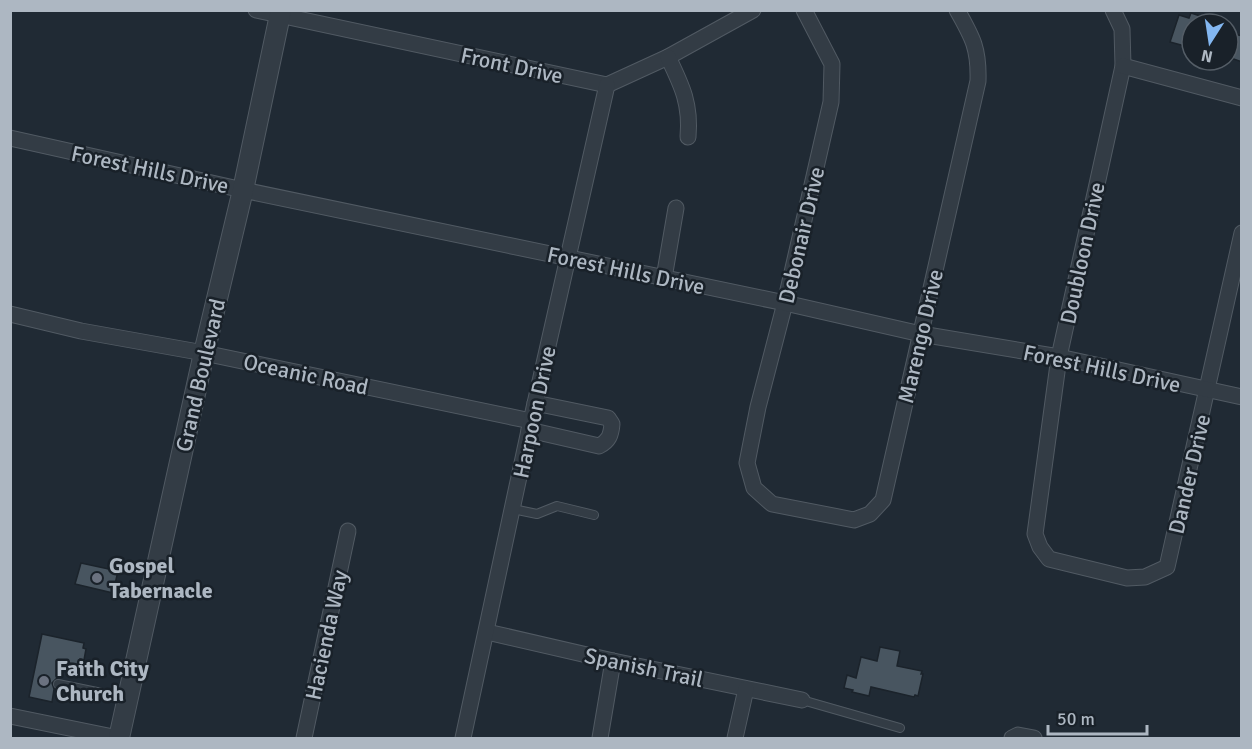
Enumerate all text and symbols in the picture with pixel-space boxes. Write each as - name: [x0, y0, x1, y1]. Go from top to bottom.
- north arrow: [1180, 12, 1240, 72]
- street label: Front Drive: [458, 41, 565, 89]
- text: N: [1200, 45, 1215, 67]
- street label: Forest Hills Drive: [69, 140, 231, 199]
- street label: Debonair Drive: [773, 164, 830, 306]
- street label: Doubloon Drive: [1054, 180, 1111, 327]
- street label: Forest Hills Drive: [545, 241, 707, 300]
- street label: Marengo Drive: [892, 266, 949, 406]
- street label: Grand Boulevard: [170, 296, 231, 454]
- street label: Forest Hills Drive: [1021, 339, 1183, 398]
- street label: Harpoon Drive: [507, 343, 562, 481]
- street label: Oceanic Road: [241, 348, 371, 401]
- street label: Dander Drive: [1163, 412, 1216, 537]
- place label: Gospel Tabernacle: [109, 552, 213, 604]
- street label: Hacienda Way: [300, 567, 354, 703]
- marker: Gospel Tabernacle: [90, 571, 104, 585]
- street label: Spanish Trail: [582, 642, 706, 693]
- place label: Faith City Church: [56, 655, 149, 707]
- marker: Faith City Church: [37, 674, 51, 688]
- scale bar: [1048, 698, 1147, 736]
- text: 50 m: [1057, 708, 1095, 730]

